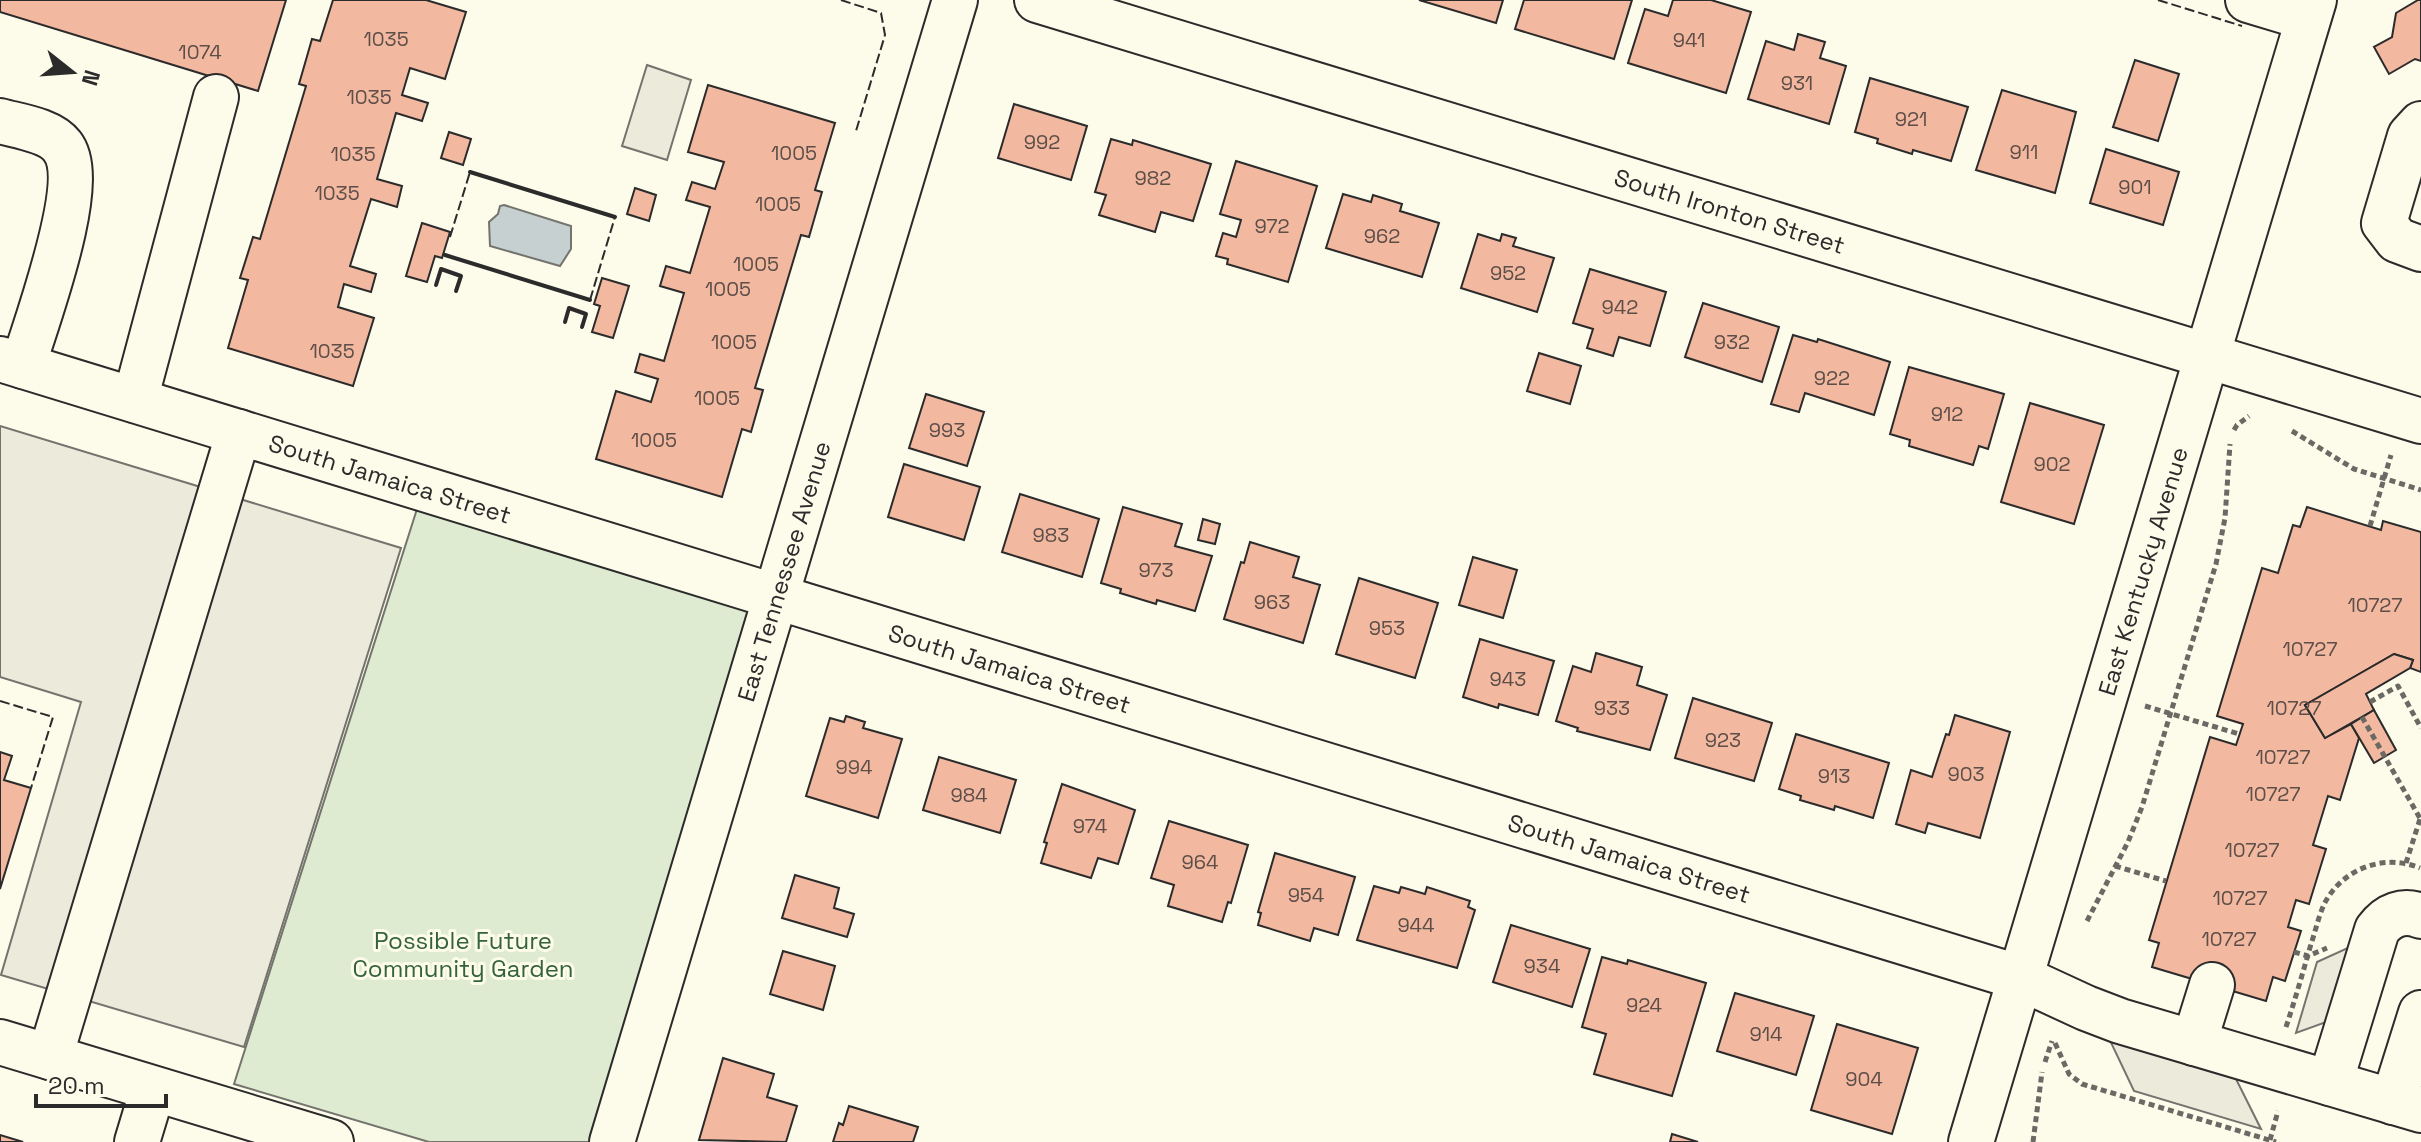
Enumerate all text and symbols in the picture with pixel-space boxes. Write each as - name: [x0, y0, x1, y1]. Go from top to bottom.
- house number: 1035: [363, 26, 409, 52]
- house number: 941: [1673, 27, 1705, 53]
- north arrow: [32, 32, 112, 112]
- house number: 1074: [178, 39, 222, 65]
- text: N: [76, 67, 107, 89]
- house number: 931: [1781, 70, 1813, 96]
- house number: 1035: [346, 84, 392, 110]
- house number: 921: [1895, 106, 1927, 132]
- house number: 992: [1024, 129, 1060, 155]
- house number: 911: [2010, 139, 2038, 165]
- house number: 1005: [771, 140, 817, 166]
- house number: 1035: [330, 141, 376, 167]
- street label: South Ironton Street: [1611, 161, 1849, 260]
- house number: 982: [1135, 165, 1171, 191]
- house number: 901: [2118, 174, 2152, 200]
- house number: 1035: [314, 180, 360, 206]
- house number: 1005: [755, 191, 801, 217]
- house number: 972: [1254, 213, 1290, 239]
- house number: 962: [1364, 223, 1400, 249]
- house number: 1005: [733, 251, 779, 277]
- house number: 952: [1490, 260, 1526, 286]
- house number: 1005: [705, 276, 751, 302]
- house number: 942: [1602, 294, 1638, 320]
- house number: 1005: [711, 329, 757, 355]
- house number: 932: [1714, 329, 1750, 355]
- house number: 1035: [309, 338, 355, 364]
- house number: 922: [1814, 365, 1850, 391]
- house number: 1005: [694, 385, 740, 411]
- house number: 912: [1931, 401, 1963, 427]
- house number: 993: [929, 417, 965, 443]
- street label: South Jamaica Street: [265, 427, 515, 530]
- house number: 1005: [631, 427, 677, 453]
- street label: East Tennessee Avenue: [730, 437, 837, 705]
- street label: East Kentucky Avenue: [2090, 443, 2194, 699]
- house number: 902: [2033, 451, 2071, 477]
- house number: 983: [1033, 522, 1069, 548]
- house number: 973: [1138, 557, 1174, 583]
- house number: 963: [1254, 589, 1290, 615]
- house number: 10727: [2347, 592, 2403, 618]
- house number: 953: [1369, 615, 1405, 641]
- street label: South Jamaica Street: [885, 617, 1135, 720]
- house number: 10727: [2282, 636, 2338, 662]
- house number: 943: [1490, 666, 1526, 692]
- house number: 933: [1594, 695, 1630, 721]
- house number: 10727: [2266, 695, 2322, 721]
- house number: 923: [1705, 727, 1741, 753]
- house number: 10727: [2255, 744, 2311, 770]
- house number: 994: [836, 754, 872, 780]
- house number: 903: [1947, 761, 1985, 787]
- house number: 913: [1818, 763, 1850, 789]
- house number: 10727: [2245, 781, 2301, 807]
- house number: 984: [950, 782, 988, 808]
- street label: South Jamaica Street: [1504, 806, 1754, 910]
- house number: 974: [1073, 813, 1107, 839]
- house number: 10727: [2224, 837, 2280, 863]
- house number: 964: [1182, 849, 1218, 875]
- house number: 954: [1288, 882, 1324, 908]
- house number: 10727: [2212, 885, 2268, 911]
- house number: 944: [1397, 912, 1435, 938]
- park label: Possible Future Community Garden: [352, 925, 574, 984]
- house number: 10727: [2201, 926, 2257, 952]
- house number: 934: [1524, 953, 1560, 979]
- house number: 924: [1626, 992, 1662, 1018]
- house number: 914: [1749, 1021, 1783, 1047]
- scale bar: [36, 1058, 166, 1108]
- house number: 904: [1845, 1066, 1883, 1092]
- text: 20 m: [48, 1070, 105, 1101]

